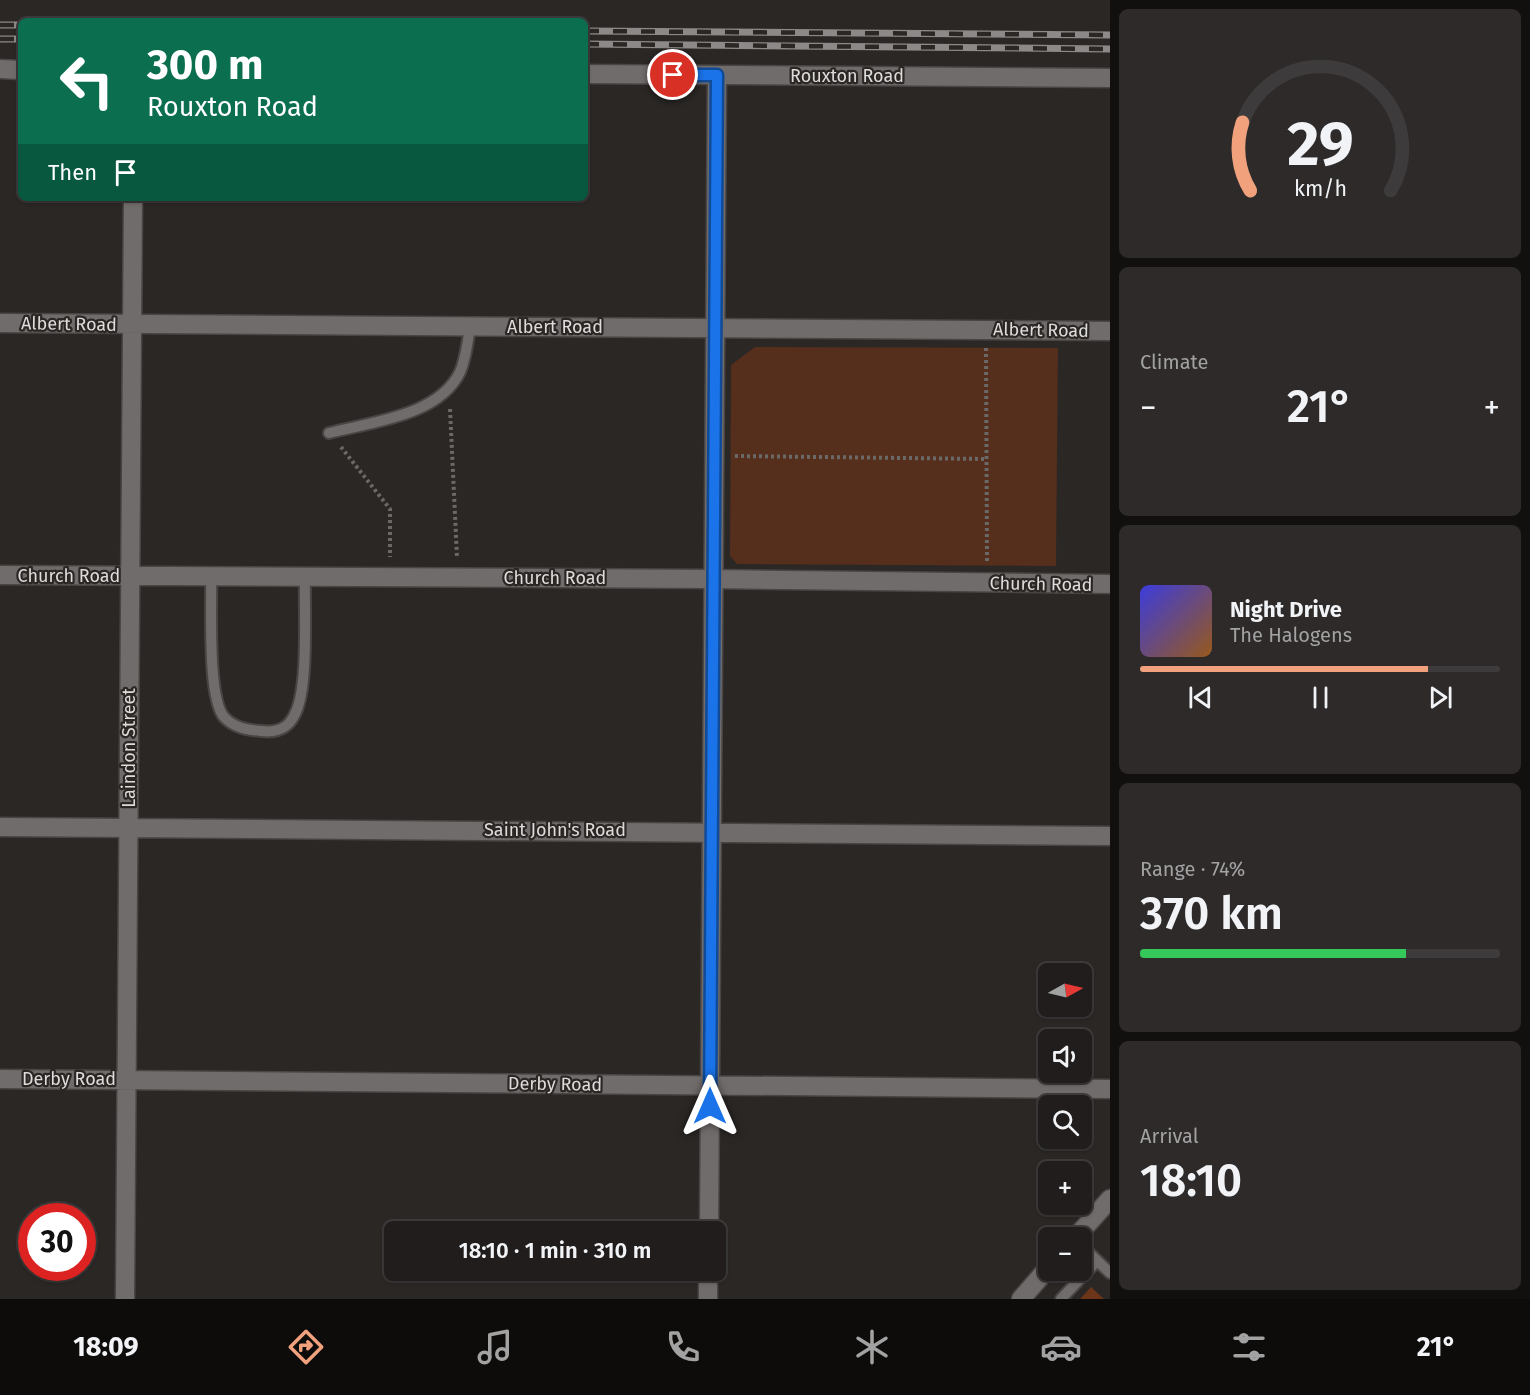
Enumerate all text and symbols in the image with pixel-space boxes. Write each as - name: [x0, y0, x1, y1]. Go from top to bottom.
- text: 300 m: [147, 40, 263, 90]
- icon: left: [48, 42, 126, 120]
- pin: [647, 49, 698, 100]
- icon: arrive: [656, 58, 689, 91]
- street label: Rouxton Road: [790, 65, 904, 87]
- text: Rouxton Road: [147, 91, 318, 123]
- text: 29: [1287, 107, 1353, 182]
- icon: arrive: [109, 156, 142, 189]
- text: Then: [48, 159, 97, 186]
- text: km/h: [1293, 176, 1347, 202]
- street label: Albert Road: [21, 312, 117, 336]
- street label: Albert Road: [507, 316, 603, 338]
- street label: Albert Road: [993, 318, 1089, 342]
- text: Climate: [1140, 350, 1208, 374]
- text: 21°: [1287, 380, 1353, 434]
- text: −: [1140, 388, 1157, 428]
- text: +: [1484, 388, 1500, 428]
- street label: Church Road: [18, 565, 120, 587]
- street label: Church Road: [504, 567, 606, 589]
- street label: Church Road: [989, 572, 1093, 596]
- text: Night Drive: [1230, 596, 1342, 623]
- text: The Halogens: [1230, 623, 1352, 647]
- icon: previous: [1184, 681, 1217, 714]
- icon: pause: [1304, 681, 1337, 714]
- icon: next: [1424, 681, 1457, 714]
- street label: Laindon Street: [118, 688, 140, 808]
- street label: Saint John's Road: [484, 819, 626, 841]
- text: Range · 74%: [1140, 857, 1245, 881]
- text: 370 km: [1140, 887, 1283, 941]
- north arrow: [1038, 963, 1092, 1017]
- map controls: [1038, 963, 1092, 1281]
- button: sound: [1038, 1029, 1092, 1083]
- street label: Derby Road: [22, 1068, 116, 1090]
- street label: Derby Road: [508, 1072, 602, 1096]
- position arrow: [678, 1074, 742, 1138]
- button: search: [1038, 1095, 1092, 1149]
- text: Arrival: [1140, 1124, 1199, 1148]
- text: 18:10: [1140, 1154, 1242, 1208]
- button: +: [1038, 1161, 1092, 1215]
- speed limit sign: 30: [18, 1203, 96, 1281]
- button: −: [1038, 1227, 1092, 1281]
- text: 18:10 · 1 min · 310 m: [459, 1237, 651, 1264]
- icon: directions: [285, 1326, 327, 1368]
- icon: music: [474, 1326, 516, 1368]
- icon: phone: [662, 1326, 704, 1368]
- icon: climate: [851, 1326, 893, 1368]
- icon: car: [1040, 1326, 1082, 1368]
- icon: filters: [1228, 1326, 1270, 1368]
- text: 18:09: [73, 1331, 139, 1363]
- text: 21°: [1417, 1331, 1457, 1363]

